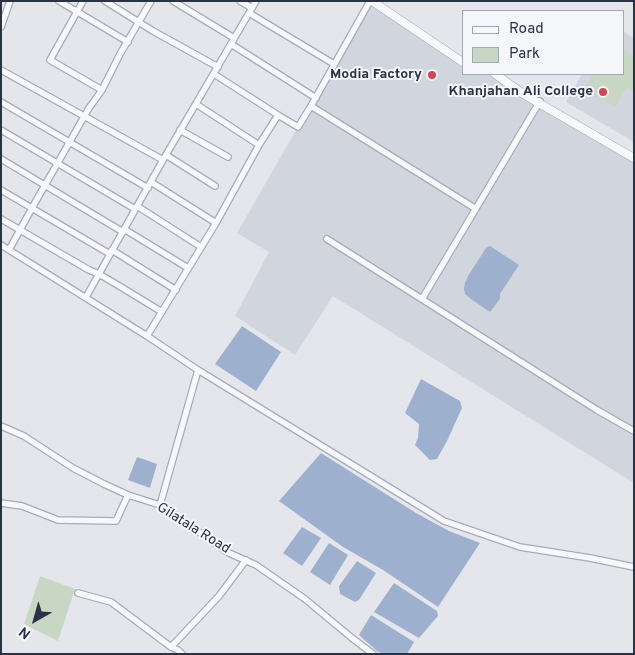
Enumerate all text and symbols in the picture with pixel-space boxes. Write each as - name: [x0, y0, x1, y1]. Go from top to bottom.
- legend: [462, 10, 625, 75]
- text: Road: [509, 20, 544, 39]
- text: Park: [509, 45, 540, 64]
- place label: Modia Factory: [330, 67, 422, 83]
- marker: Modia Factory: [426, 69, 438, 81]
- place label: Khanjahan Ali College: [449, 84, 593, 100]
- marker: Khanjahan Ali College: [597, 86, 609, 98]
- street label: Gilatala Road: [153, 500, 233, 558]
- north arrow: [10, 595, 60, 645]
- text: N: [16, 622, 35, 642]

